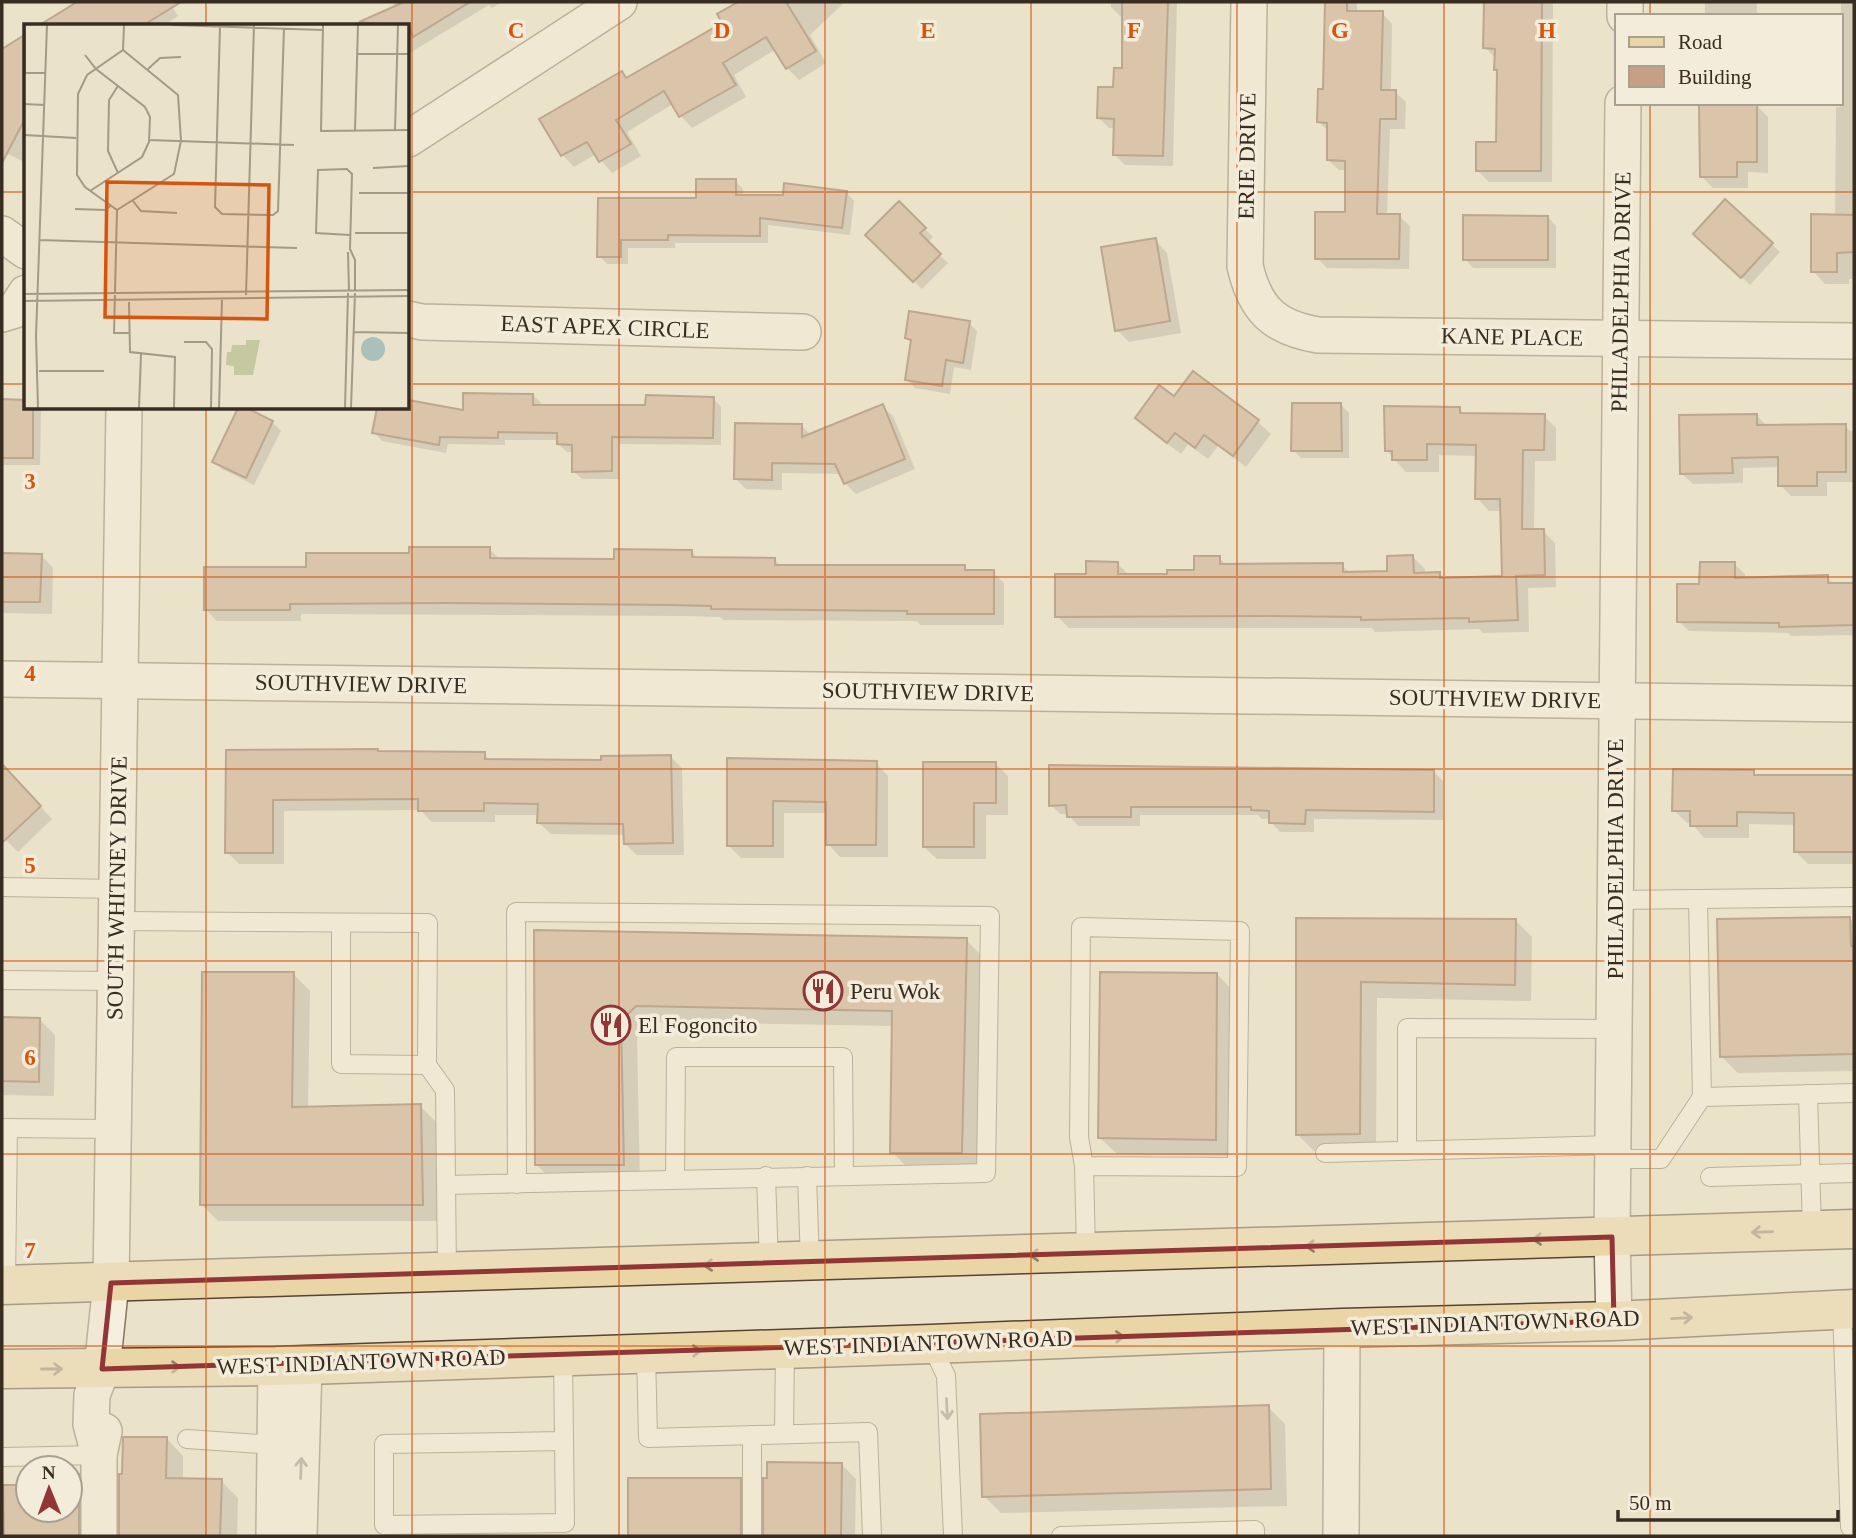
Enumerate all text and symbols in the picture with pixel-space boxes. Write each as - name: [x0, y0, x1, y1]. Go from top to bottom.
- legend: [1615, 14, 1842, 105]
- text: C: [508, 18, 524, 43]
- text: D: [714, 18, 730, 43]
- text: E: [920, 18, 936, 43]
- text: F: [1127, 18, 1141, 43]
- text: G: [1331, 18, 1349, 43]
- text: H: [1538, 18, 1556, 43]
- inset map: [24, 24, 410, 410]
- text: Road: [1678, 30, 1723, 54]
- text: Building: [1678, 65, 1752, 89]
- street label: ERIE DRIVE: [1233, 92, 1261, 220]
- street label: PHILADELPHIA DRIVE: [1606, 171, 1636, 413]
- street label: EAST APEX CIRCLE: [500, 311, 710, 343]
- street label: KANE PLACE: [1441, 323, 1583, 351]
- text: 3: [24, 469, 36, 494]
- text: 4: [24, 661, 36, 686]
- street label: SOUTHVIEW DRIVE: [255, 670, 467, 698]
- street label: SOUTHVIEW DRIVE: [822, 678, 1034, 706]
- street label: SOUTHVIEW DRIVE: [1389, 685, 1601, 713]
- street label: PHILADELPHIA DRIVE: [1603, 739, 1628, 979]
- street label: SOUTH WHITNEY DRIVE: [102, 756, 132, 1020]
- text: 5: [24, 853, 36, 878]
- restaurant icon: Peru Wok: [802, 970, 844, 1012]
- place label: Peru Wok: [850, 979, 941, 1004]
- restaurant icon: El Fogoncito: [590, 1004, 632, 1046]
- place label: El Fogoncito: [638, 1013, 757, 1038]
- text: 6: [24, 1045, 36, 1070]
- one-way arrow: [1750, 1226, 1773, 1239]
- one-way arrow: [1532, 1233, 1555, 1246]
- text: 7: [24, 1238, 36, 1263]
- one-way arrow: [1305, 1240, 1328, 1253]
- one-way arrow: [1028, 1248, 1051, 1261]
- one-way arrow: [703, 1258, 726, 1272]
- street label: WEST INDIANTOWN ROAD: [1350, 1305, 1640, 1341]
- one-way arrow: [1670, 1311, 1693, 1324]
- street label: WEST INDIANTOWN ROAD: [783, 1325, 1073, 1361]
- one-way arrow: [1103, 1330, 1126, 1343]
- street label: WEST INDIANTOWN ROAD: [216, 1344, 506, 1380]
- one-way arrow: [679, 1344, 702, 1357]
- one-way arrow: [158, 1361, 181, 1374]
- one-way arrow: [40, 1362, 63, 1376]
- one-way arrow: [941, 1397, 954, 1420]
- north arrow: [14, 1454, 84, 1524]
- one-way arrow: [295, 1457, 308, 1480]
- text: N: [42, 1462, 56, 1483]
- scale bar: [1618, 1478, 1839, 1522]
- text: 50 m: [1629, 1491, 1672, 1515]

